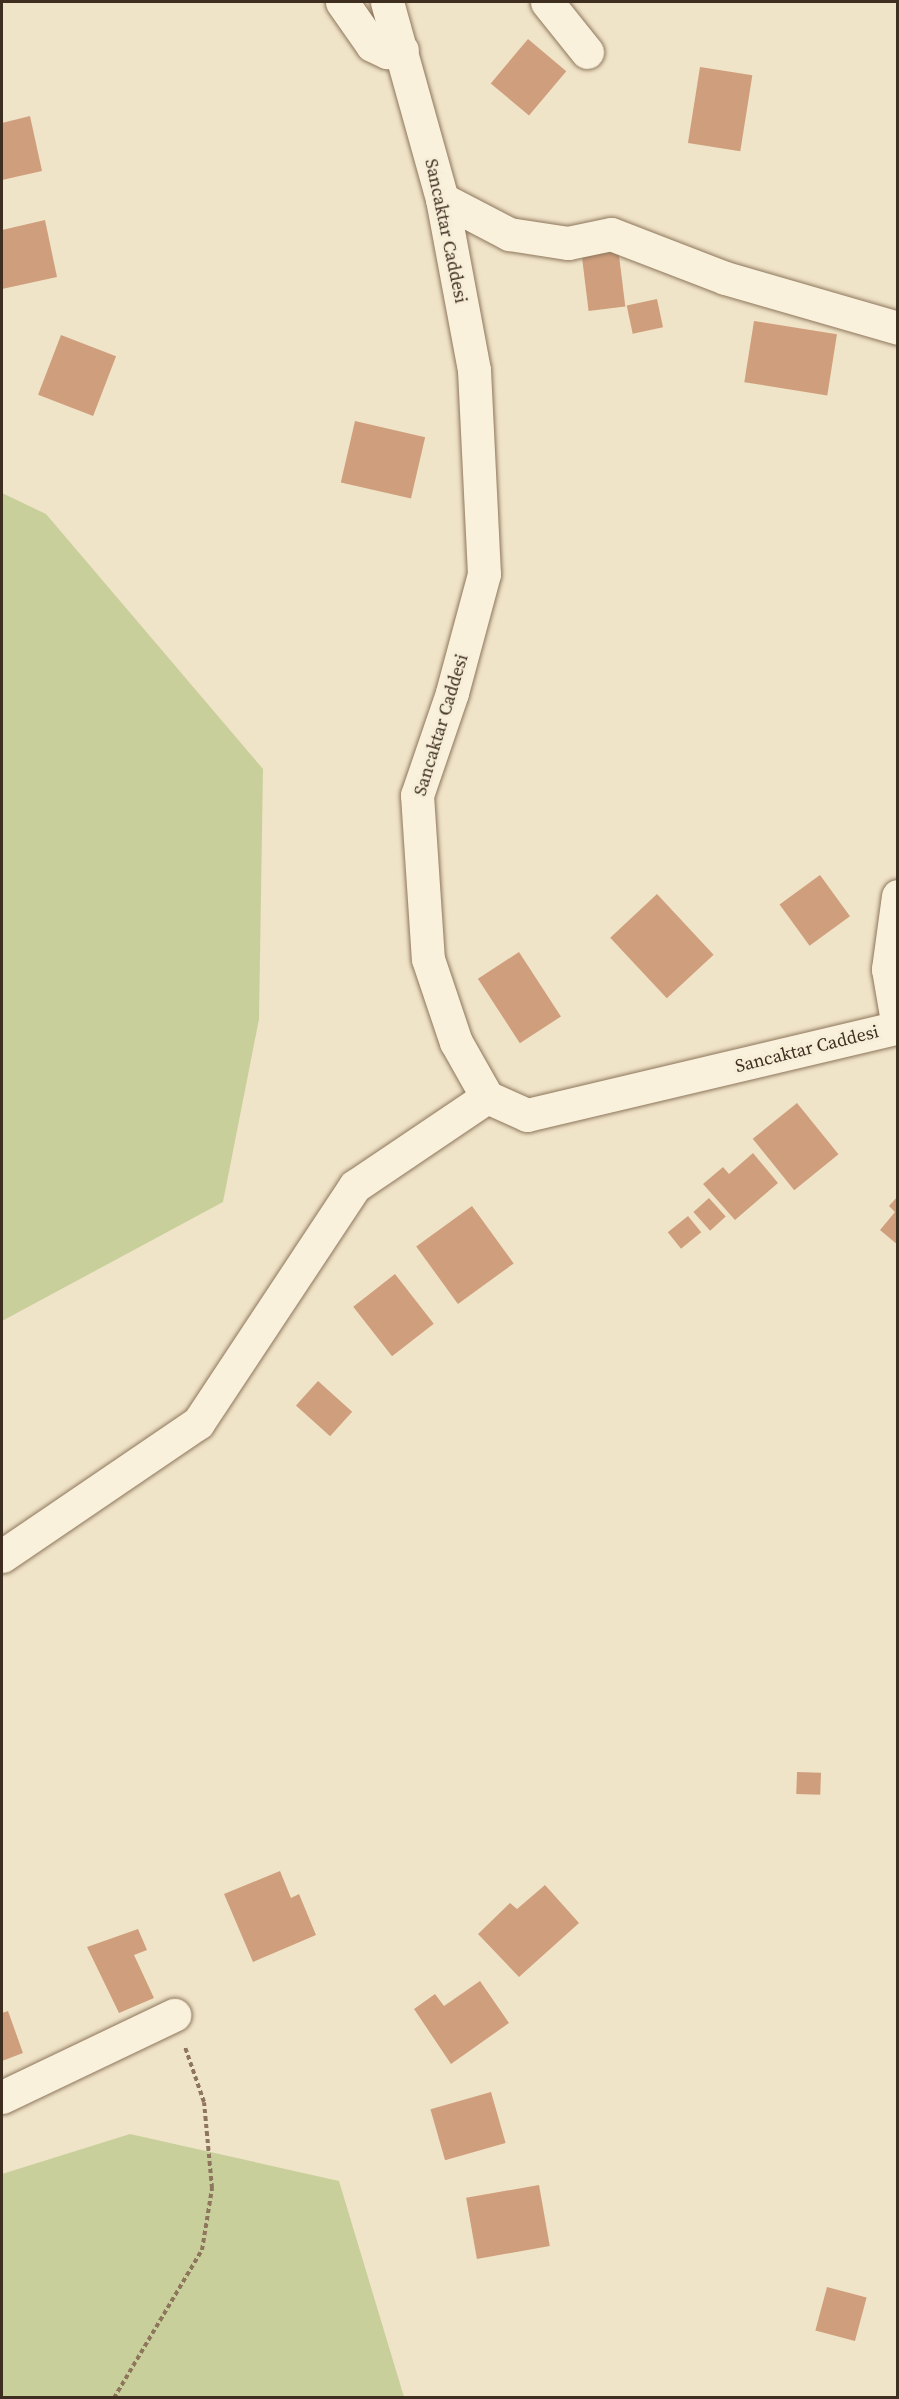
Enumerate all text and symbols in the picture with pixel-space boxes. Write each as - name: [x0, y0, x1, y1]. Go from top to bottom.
- street label: Sancaktar Caddesi: [420, 157, 472, 305]
- street label: Sancaktar Caddesi: [409, 652, 473, 798]
- street label: Sancaktar Caddesi: [733, 1021, 881, 1077]

